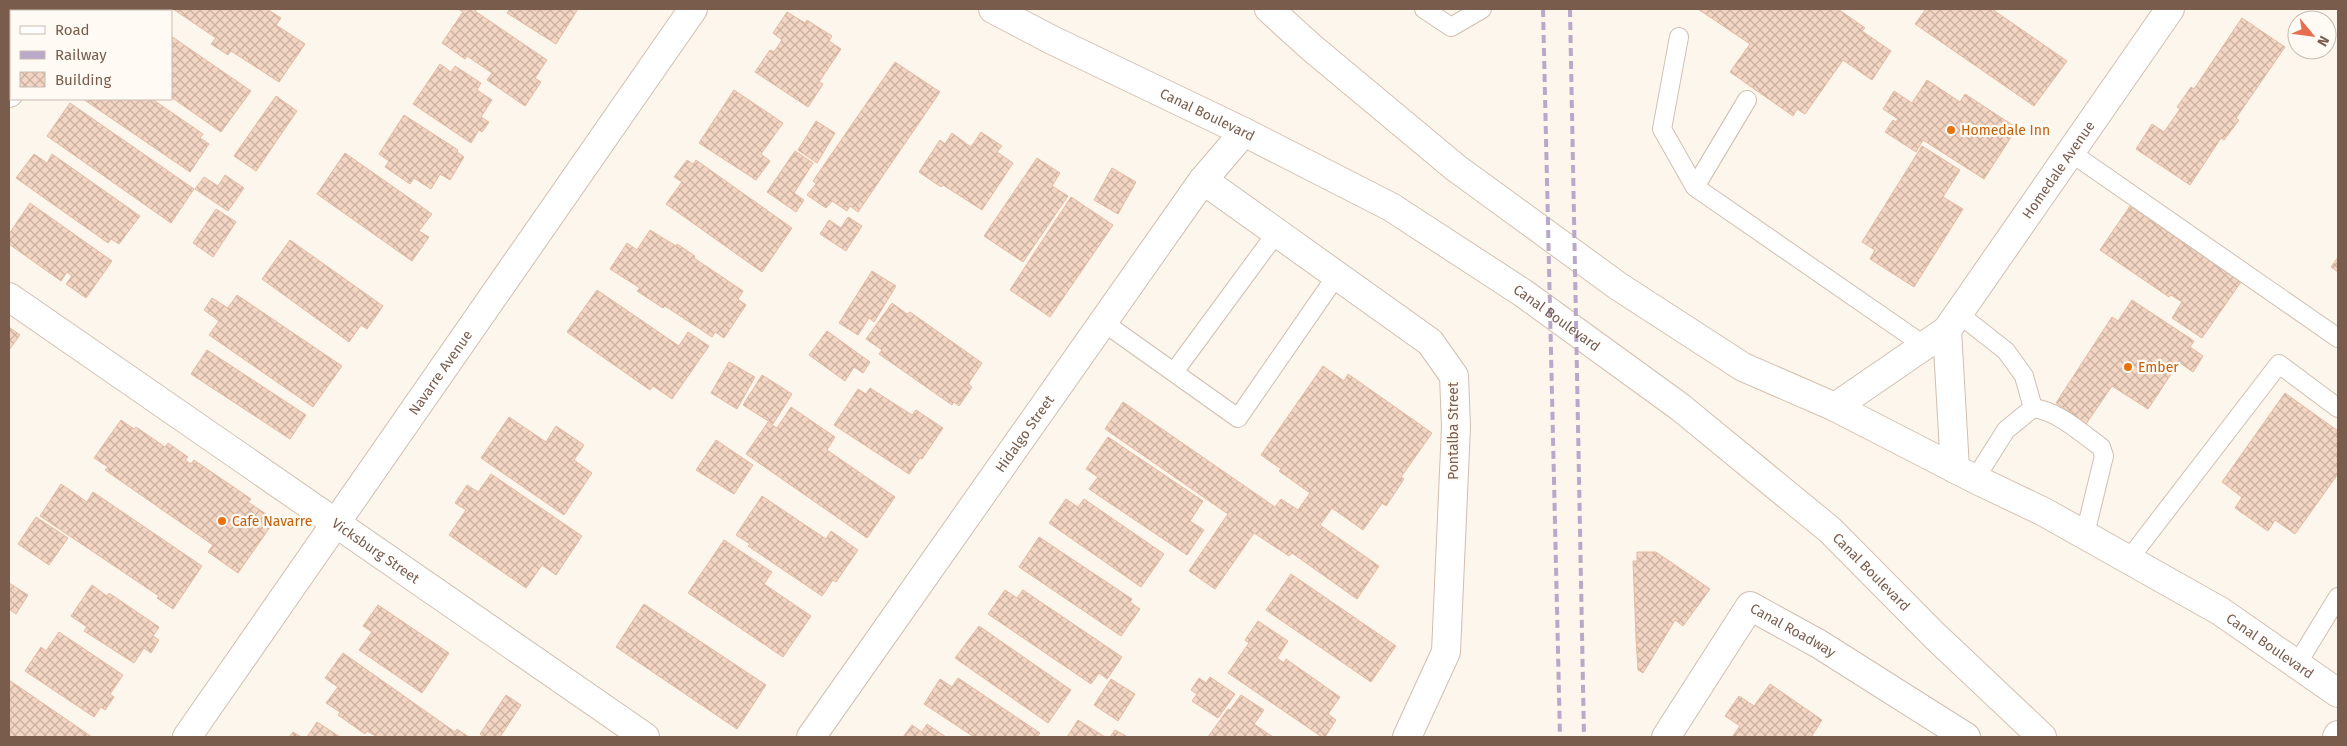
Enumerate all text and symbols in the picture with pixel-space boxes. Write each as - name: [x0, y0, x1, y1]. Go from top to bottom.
- legend: [10, 10, 172, 100]
- north arrow: [2287, 10, 2337, 60]
- text: Road: [55, 21, 90, 39]
- text: N: [2313, 33, 2333, 49]
- text: Railway: [55, 46, 107, 64]
- text: Building: [55, 71, 111, 89]
- street label: Canal Boulevard: [1157, 85, 1258, 145]
- street label: Homedale Avenue: [2018, 118, 2098, 222]
- place label: Homedale Inn: [1961, 122, 2050, 139]
- marker: Homedale Inn: [1945, 124, 1957, 136]
- street label: Canal Boulevard: [1510, 281, 1604, 355]
- street label: Navarre Avenue: [405, 327, 476, 418]
- place label: Ember: [2138, 359, 2179, 376]
- marker: Ember: [2122, 361, 2134, 373]
- street label: Pontalba Street: [1445, 381, 1462, 480]
- street label: Hidalgo Street: [992, 391, 1058, 475]
- place label: Cafe Navarre: [232, 513, 312, 530]
- marker: Cafe Navarre: [216, 515, 228, 527]
- street label: Vicksburg Street: [329, 515, 424, 588]
- street label: Canal Boulevard: [1829, 529, 1914, 614]
- street label: Canal Roadway: [1747, 599, 1839, 661]
- street label: Canal Boulevard: [2223, 609, 2317, 682]

